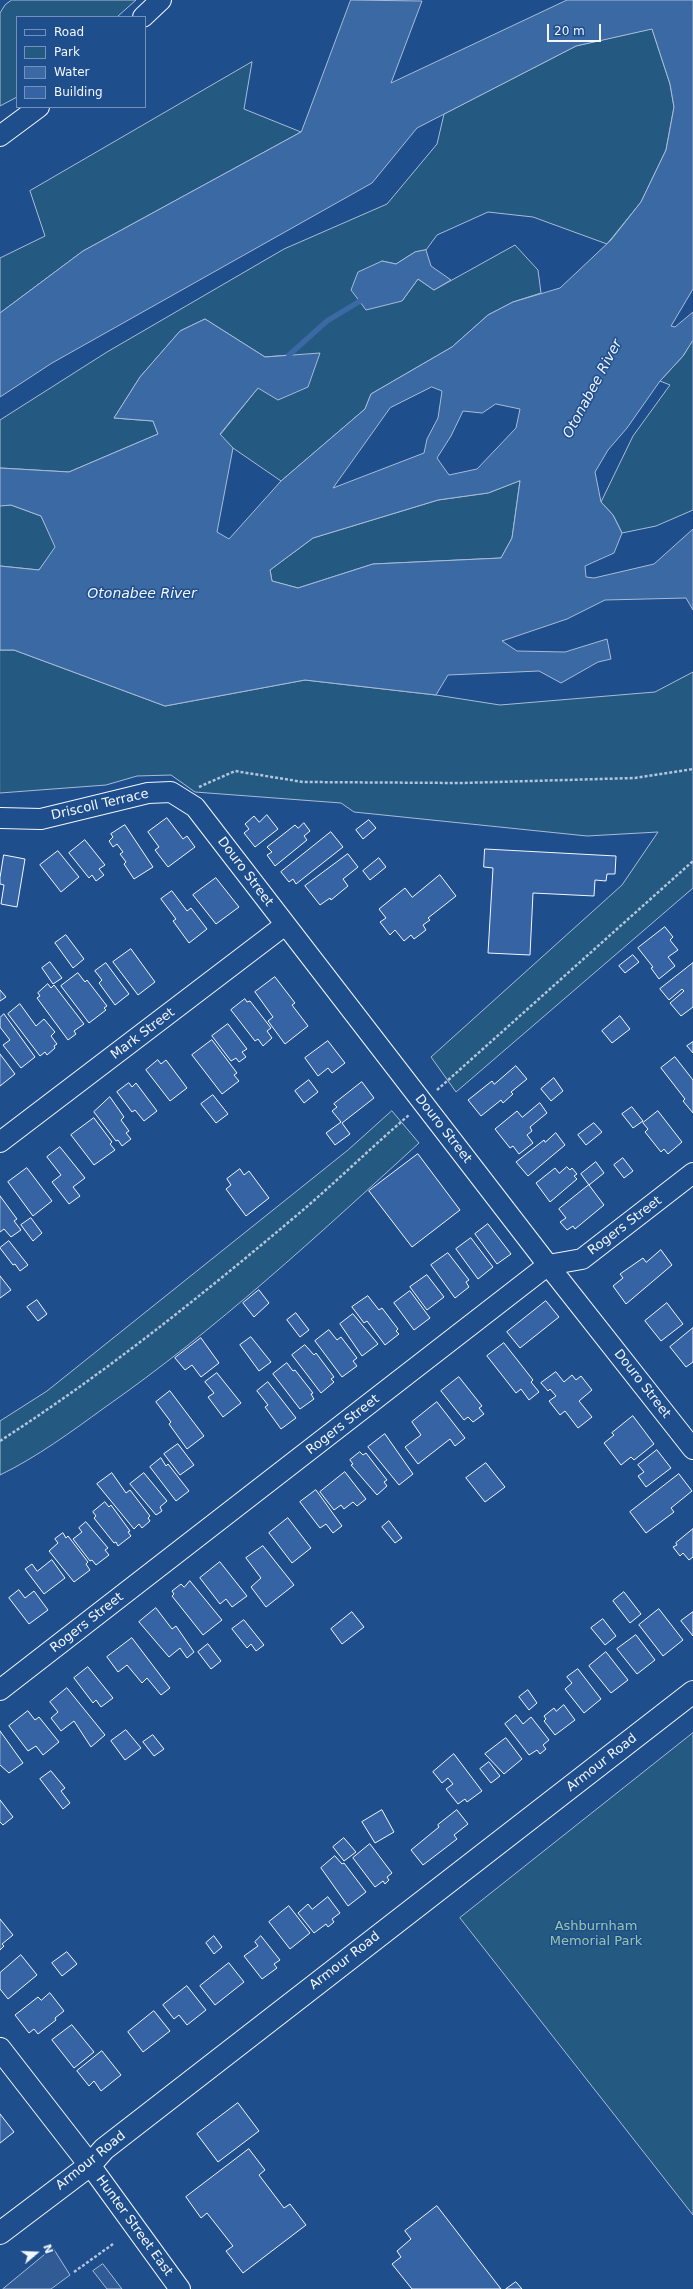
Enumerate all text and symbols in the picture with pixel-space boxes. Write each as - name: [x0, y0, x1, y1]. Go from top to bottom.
- legend: [16, 16, 146, 108]
- scale bar: [549, 16, 603, 42]
- text: 20 m: [554, 24, 585, 38]
- text: Road: [54, 25, 84, 39]
- text: Park: [54, 45, 80, 59]
- text: Water: [54, 65, 89, 79]
- text: Building: [54, 85, 103, 99]
- water label: Otonabee River: [560, 337, 626, 441]
- water label: Otonabee River: [87, 586, 197, 602]
- street label: Driscoll Terrace: [50, 786, 150, 824]
- street label: Douro Street: [214, 834, 276, 910]
- street label: Mark Street: [108, 1005, 178, 1063]
- street label: Douro Street: [411, 1092, 475, 1166]
- street label: Rogers Street: [585, 1193, 665, 1259]
- street label: Douro Street: [610, 1347, 674, 1421]
- street label: Rogers Street: [303, 1392, 383, 1458]
- street label: Rogers Street: [47, 1590, 127, 1656]
- street label: Armour Road: [564, 1731, 640, 1795]
- park label: Ashburnham Memorial Park: [550, 1919, 642, 1950]
- street label: Armour Road: [307, 1929, 383, 1993]
- street label: Armour Road: [53, 2128, 129, 2194]
- street label: Hunter Street East: [92, 2173, 176, 2279]
- north arrow: [16, 2233, 56, 2273]
- text: N: [40, 2242, 55, 2255]

